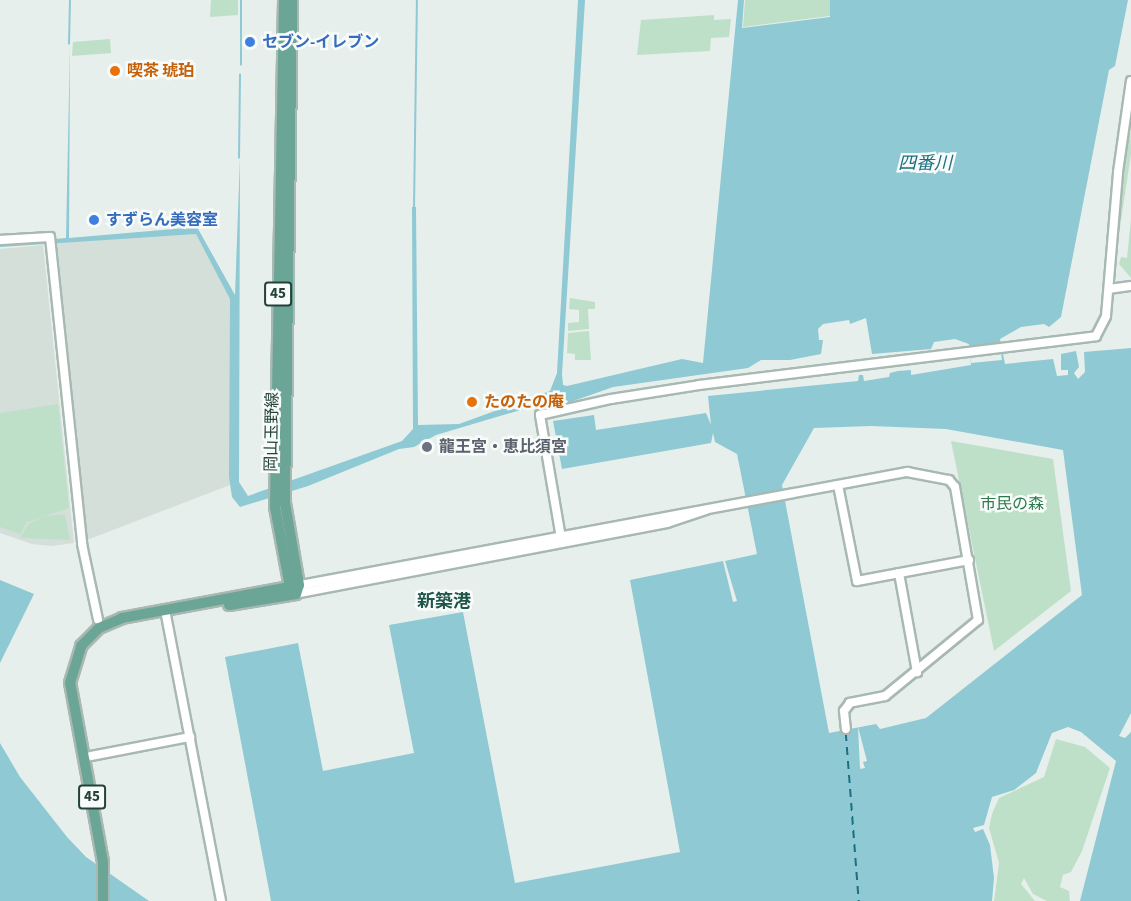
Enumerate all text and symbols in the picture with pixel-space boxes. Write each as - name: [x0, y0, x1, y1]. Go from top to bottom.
- place label: セブン-イレブン: [262, 32, 379, 52]
- marker: セブン-イレブン: [243, 35, 257, 49]
- place label: 喫茶 琥珀: [127, 61, 194, 81]
- marker: 喫茶 琥珀: [108, 64, 122, 78]
- water label: 四番川: [898, 153, 952, 175]
- place label: すずらん美容室: [106, 210, 218, 230]
- marker: すずらん美容室: [87, 213, 101, 227]
- road number: 45: [263, 282, 293, 306]
- street label: 岡山玉野線: [262, 392, 282, 472]
- place label: たのたの庵: [484, 392, 564, 412]
- marker: たのたの庵: [465, 395, 479, 409]
- place label: 龍王宮・恵比須宮: [439, 437, 567, 457]
- marker: 龍王宮・恵比須宮: [420, 440, 434, 454]
- park label: 市民の森: [980, 494, 1044, 514]
- district label: 新築港: [417, 591, 471, 613]
- road number: 45: [77, 785, 107, 809]

